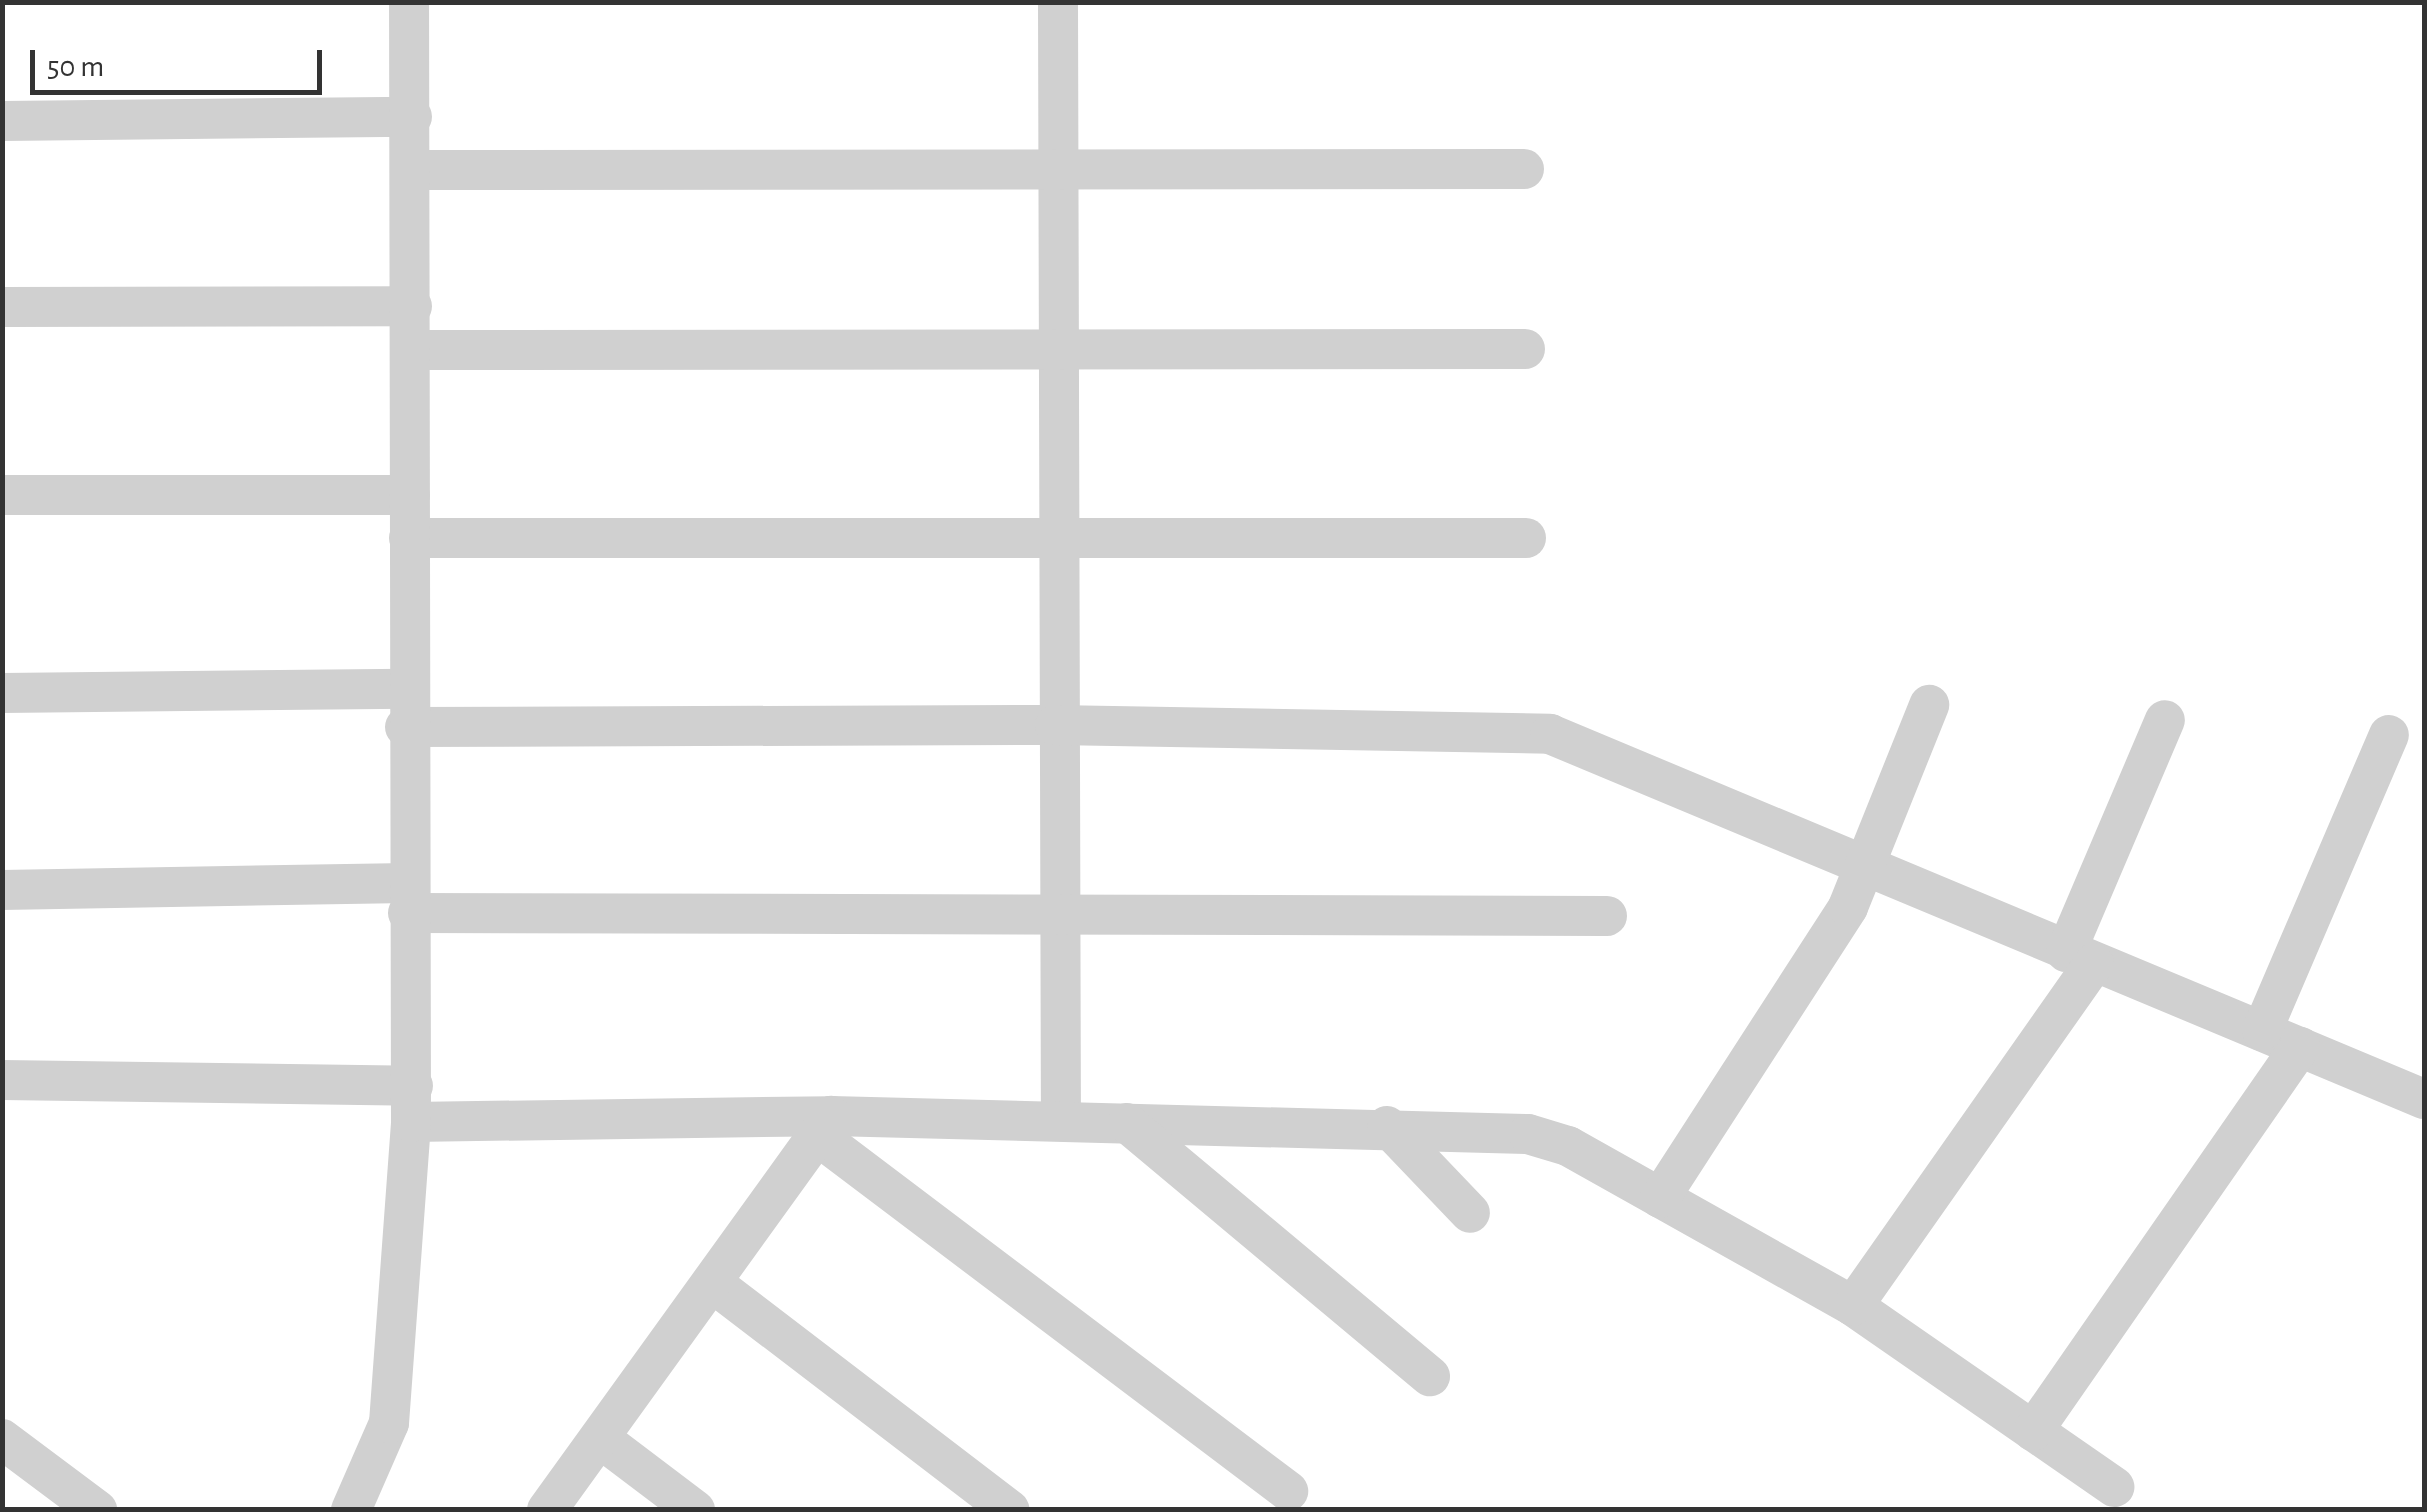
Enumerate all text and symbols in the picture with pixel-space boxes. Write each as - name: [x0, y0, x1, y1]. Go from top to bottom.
- scale bar: [35, 30, 328, 92]
- text: 50 m: [47, 52, 104, 82]

